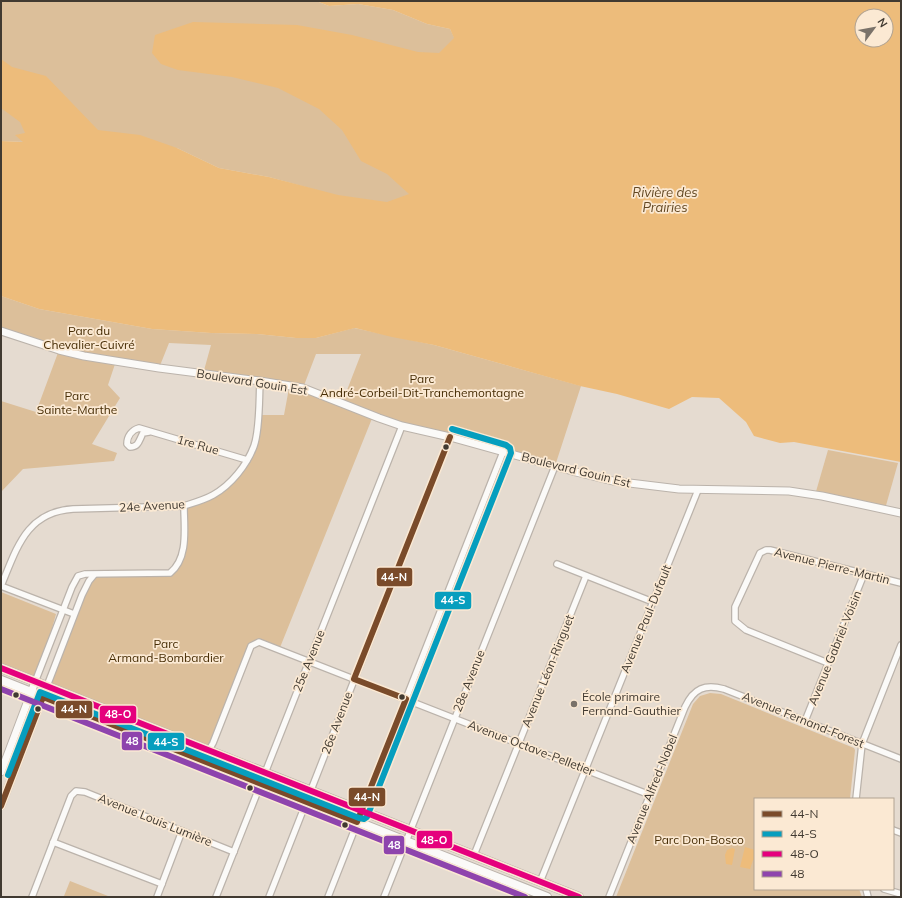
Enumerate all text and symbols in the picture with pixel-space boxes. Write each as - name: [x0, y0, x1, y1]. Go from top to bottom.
- north arrow: [854, 8, 894, 48]
- text: N: [874, 15, 891, 30]
- water label: Rivière des Prairies: [632, 184, 698, 215]
- park label: Parc du Chevalier-Cuivré: [43, 323, 135, 352]
- street label: Boulevard Gouin Est: [196, 365, 309, 398]
- park label: Parc André-Corbeil-Dit-Tranchemontagne: [320, 371, 524, 400]
- park label: Parc Sainte-Marthe: [37, 388, 117, 417]
- street label: 1re Rue: [175, 431, 221, 458]
- unlabelled marker: [441, 442, 451, 452]
- street label: Boulevard Gouin Est: [520, 449, 632, 490]
- street label: 24e Avenue: [119, 496, 185, 515]
- street label: Avenue Pierre-Martin: [773, 544, 892, 587]
- street label: Avenue Paul-Dufault: [617, 562, 674, 675]
- line badge: 44-N: [376, 567, 413, 587]
- text: 44-N: [381, 570, 407, 584]
- street label: Avenue Gabriel-Voisin: [805, 588, 864, 707]
- line badge: 44-S: [434, 591, 472, 610]
- text: 44-S: [441, 593, 465, 607]
- street label: Avenue Léon-Ringuet: [518, 612, 577, 729]
- street label: 25e Avenue: [289, 627, 328, 694]
- park label: Parc Armand-Bombardier: [108, 636, 224, 665]
- street label: 28e Avenue: [449, 647, 488, 714]
- street label: Avenue Fernand-Forest: [740, 688, 866, 751]
- street label: 26e Avenue: [318, 689, 355, 756]
- place label: École primaire Fernand-Gauthier: [582, 689, 682, 718]
- unlabelled marker: [11, 690, 21, 700]
- unlabelled marker: [397, 692, 407, 702]
- marker: École primaire Fernand-Gauthier: [569, 699, 579, 709]
- line badge: 44-N: [55, 700, 93, 719]
- text: 44-N: [61, 702, 87, 716]
- unlabelled marker: [33, 704, 43, 714]
- line badge: 48-O: [99, 705, 137, 724]
- text: 48-O: [105, 707, 132, 721]
- street label: Avenue Octave-Pelletier: [466, 717, 597, 779]
- line badge: 48: [121, 731, 143, 751]
- line badge: 44-S: [147, 732, 185, 751]
- street label: Avenue Alfred-Nobel: [623, 732, 680, 846]
- text: 48: [125, 734, 139, 748]
- text: 44-S: [154, 735, 178, 749]
- unlabelled marker: [245, 783, 255, 793]
- line badge: 44-N: [348, 787, 386, 807]
- street label: Avenue Louis Lumière: [96, 790, 214, 849]
- text: 44-N: [354, 790, 380, 804]
- legend: [754, 798, 894, 890]
- text: 44-N: [790, 806, 819, 821]
- unlabelled marker: [340, 820, 350, 830]
- text: 44-S: [790, 826, 817, 841]
- line badge: 48-O: [416, 830, 453, 849]
- park label: Parc Don-Bosco: [654, 832, 744, 847]
- text: 48-O: [421, 833, 448, 847]
- line badge: 48: [383, 835, 405, 855]
- text: 48: [387, 838, 401, 852]
- text: 48-O: [790, 846, 819, 861]
- text: 48: [790, 866, 804, 881]

